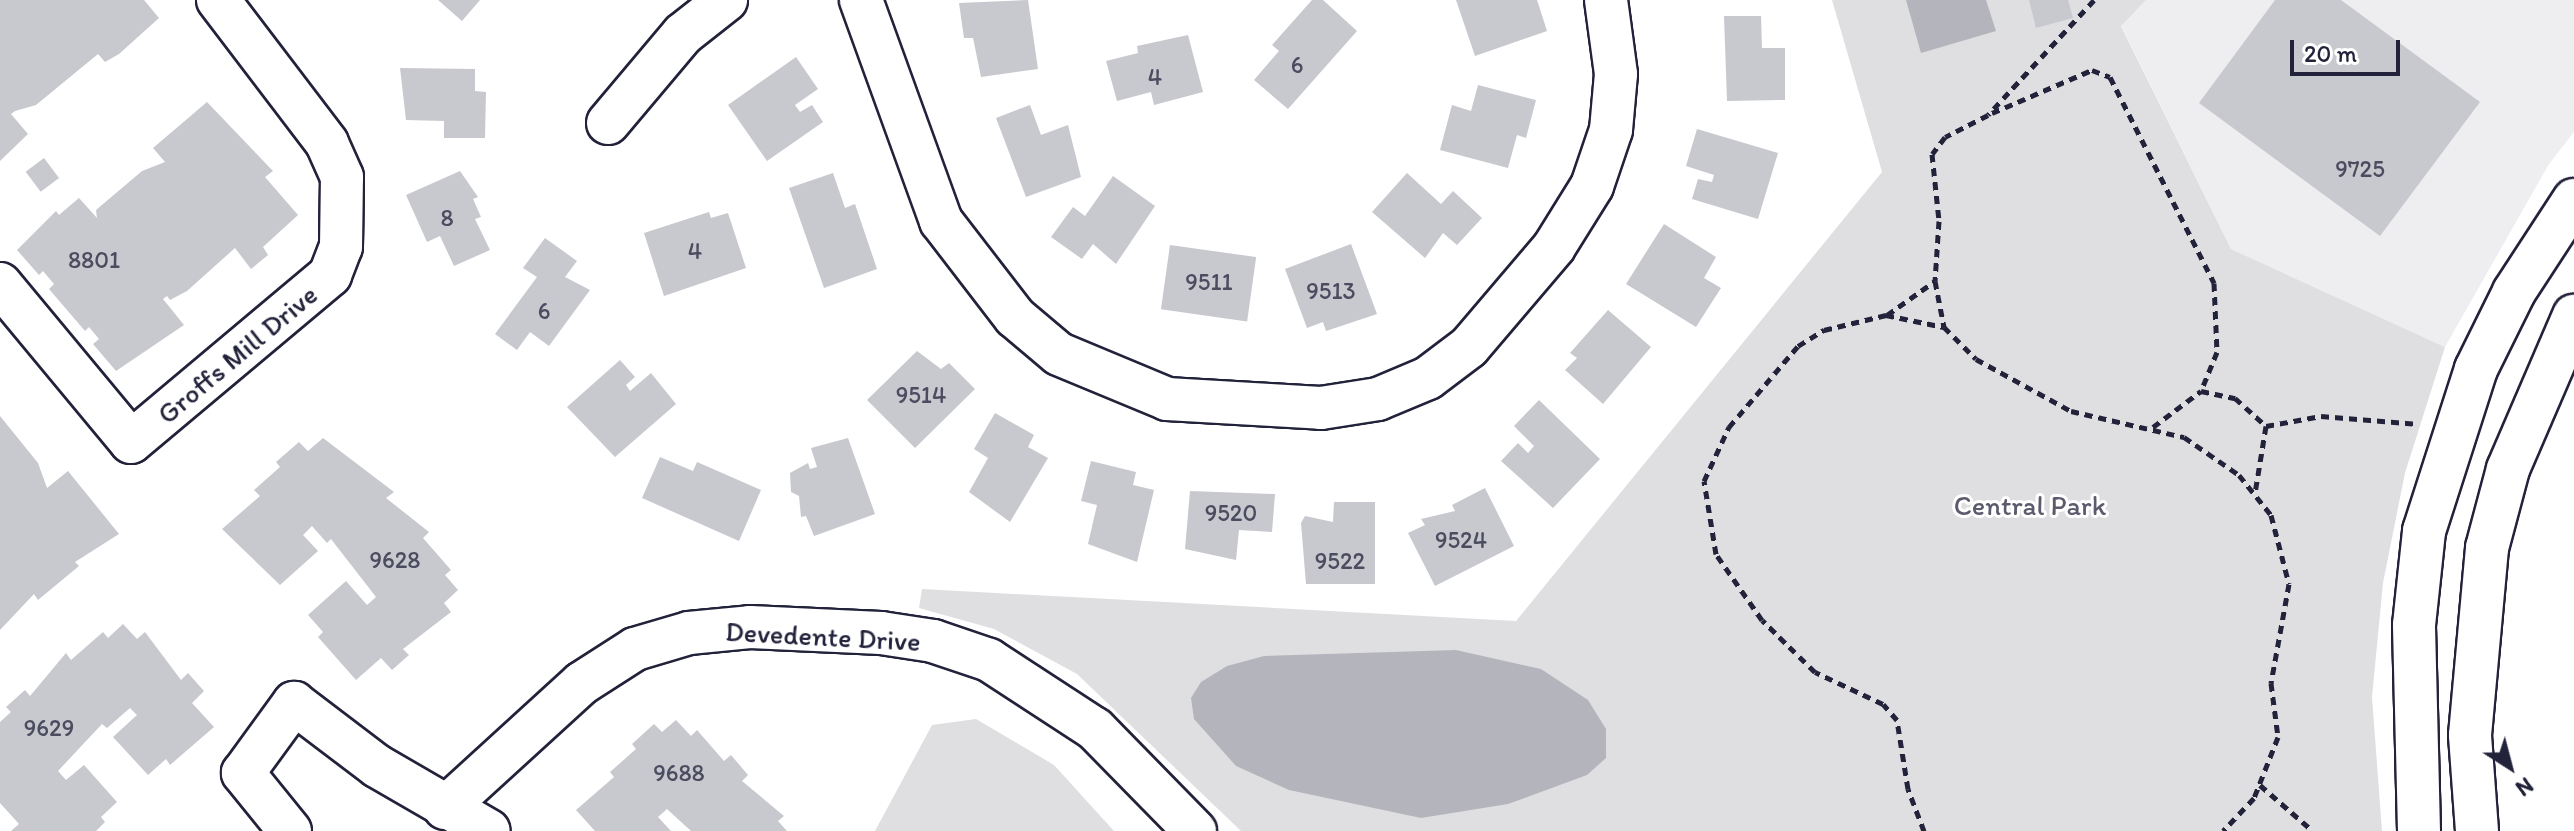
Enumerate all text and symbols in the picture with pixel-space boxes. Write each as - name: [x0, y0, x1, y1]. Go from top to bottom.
- scale bar: [2294, 24, 2404, 74]
- text: 20 m: [2304, 39, 2357, 68]
- house number: 6: [1291, 51, 1303, 79]
- house number: 4: [1148, 63, 1162, 91]
- house number: 9725: [2335, 155, 2385, 183]
- house number: 8: [440, 204, 454, 232]
- house number: 4: [688, 237, 702, 265]
- house number: 8801: [68, 246, 120, 274]
- house number: 9511: [1185, 268, 1233, 296]
- street label: Groffs Mill Drive: [150, 277, 324, 431]
- house number: 9513: [1306, 277, 1356, 305]
- house number: 6: [538, 297, 550, 325]
- house number: 9514: [896, 381, 946, 409]
- park label: Central Park: [1954, 488, 2106, 522]
- house number: 9520: [1205, 499, 1257, 527]
- house number: 9524: [1435, 526, 1487, 554]
- house number: 9628: [369, 546, 421, 574]
- house number: 9522: [1315, 547, 1365, 575]
- street label: Devedente Drive: [724, 614, 922, 658]
- house number: 9629: [24, 714, 74, 742]
- north arrow: [2470, 727, 2550, 807]
- house number: 9688: [653, 759, 705, 787]
- text: N: [2510, 772, 2538, 802]

